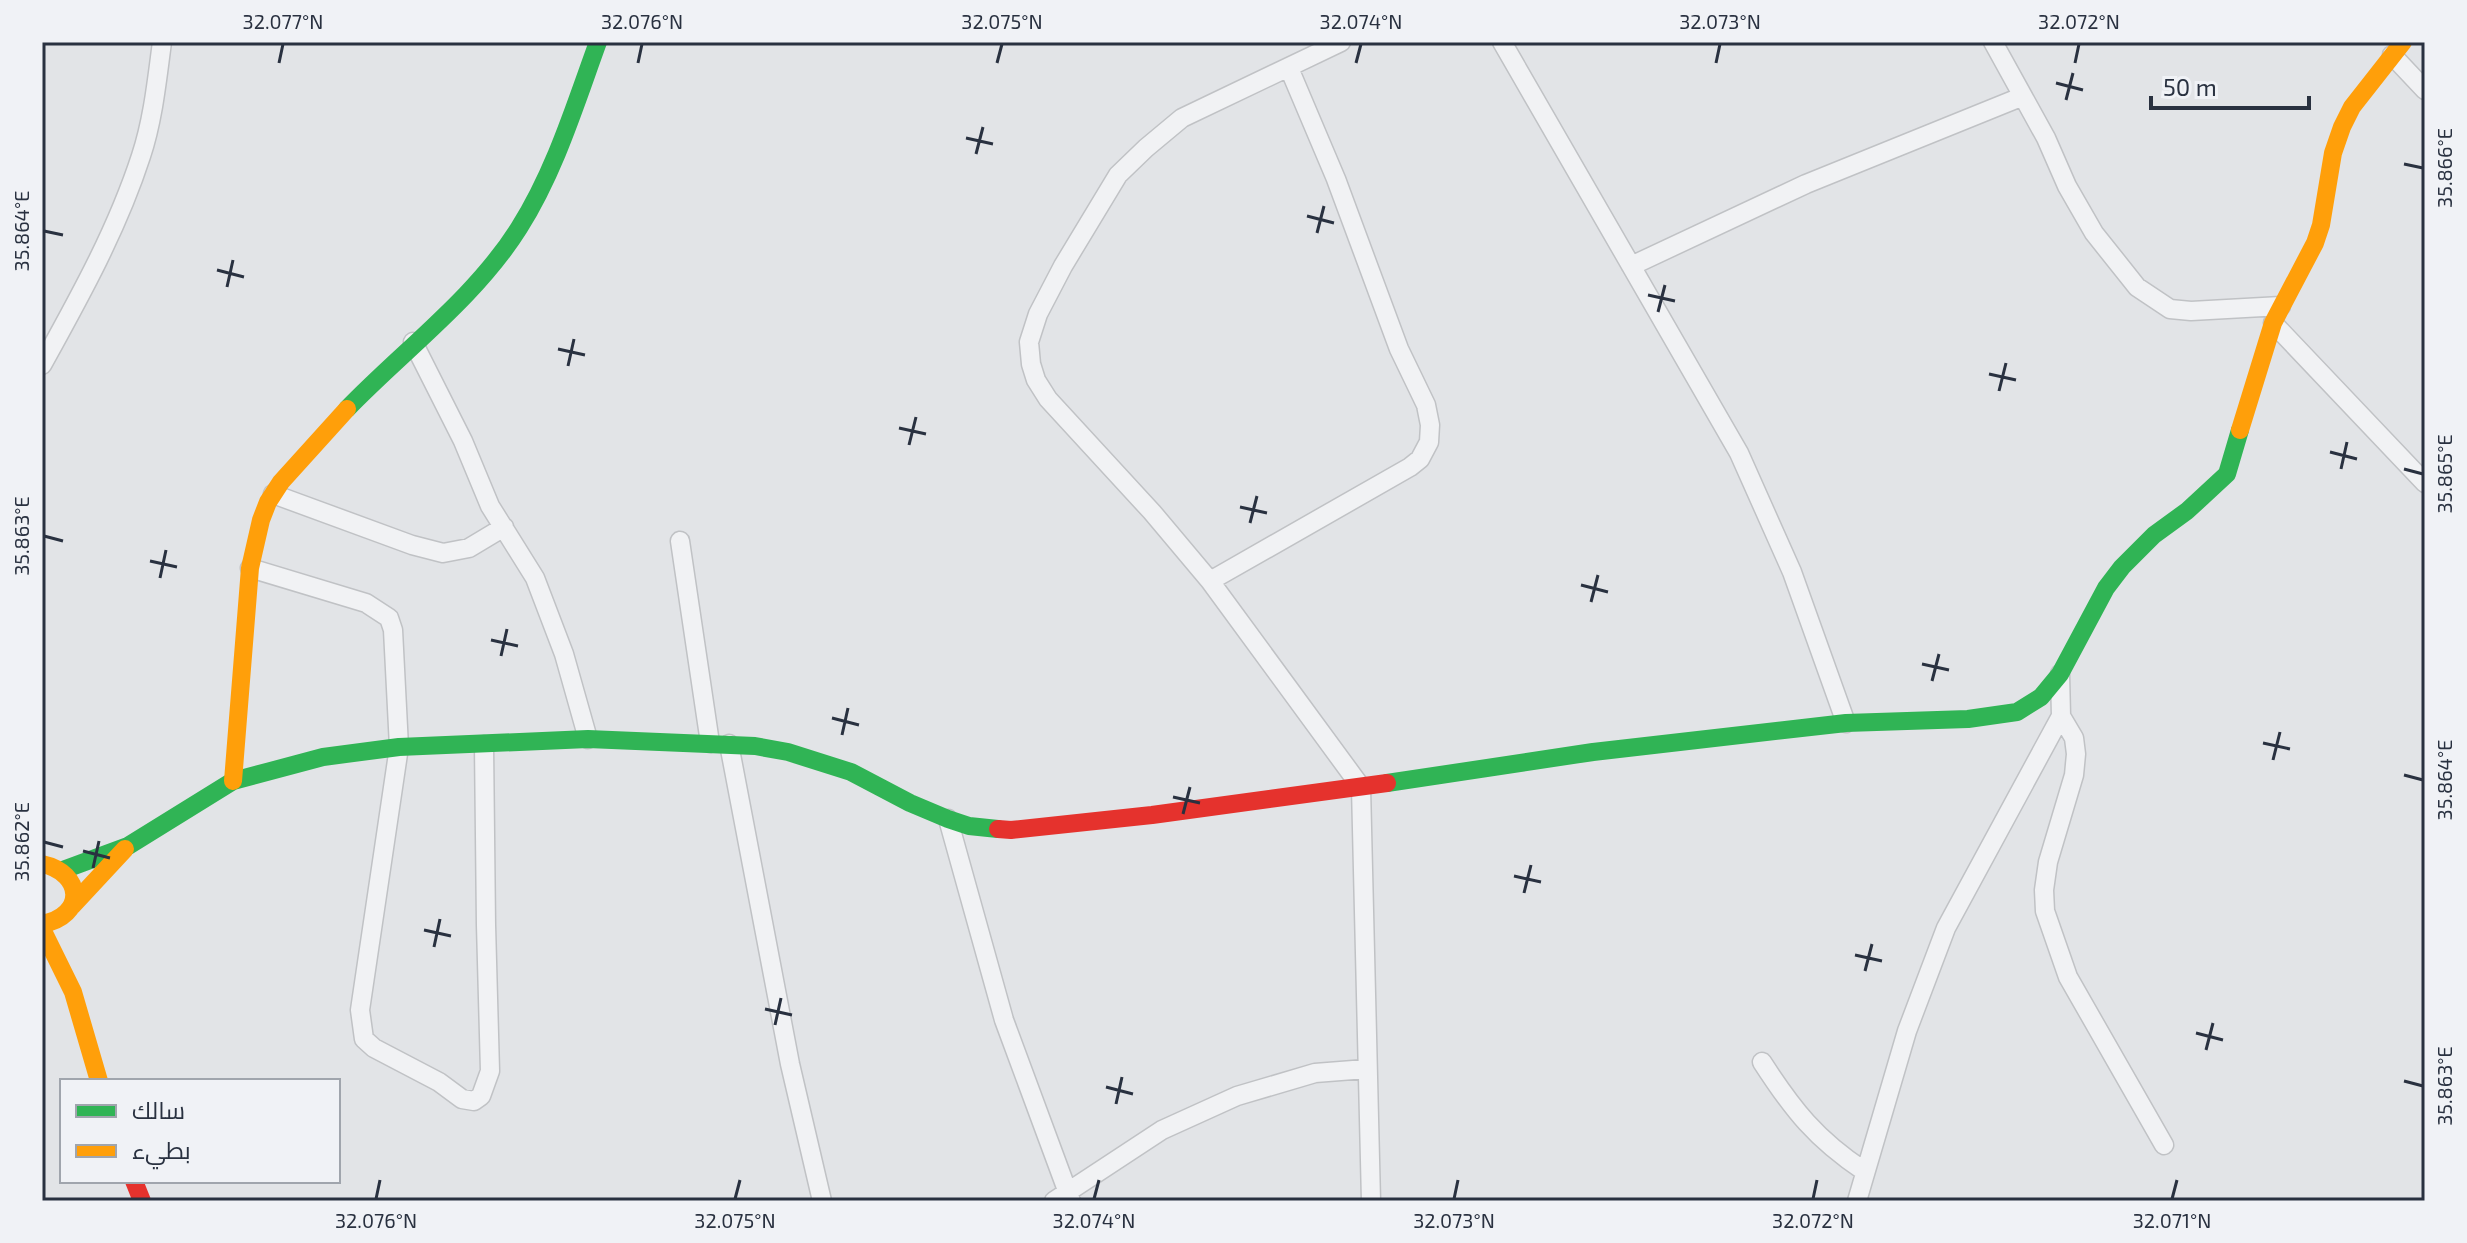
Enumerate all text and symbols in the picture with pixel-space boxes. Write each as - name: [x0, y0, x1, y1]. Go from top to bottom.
- text: 32.077°N: [243, 9, 323, 33]
- text: 32.076°N: [601, 9, 683, 33]
- text: 32.075°N: [961, 9, 1043, 33]
- text: 32.074°N: [1320, 9, 1402, 33]
- text: 32.073°N: [1679, 9, 1761, 33]
- text: 32.072°N: [2038, 9, 2120, 33]
- scale bar: [2151, 60, 2309, 110]
- text: 50 m: [2163, 72, 2217, 101]
- text: 35.866°E: [2432, 128, 2456, 208]
- text: 35.864°E: [9, 191, 33, 271]
- text: 35.865°E: [2432, 434, 2456, 514]
- text: 35.863°E: [9, 496, 33, 576]
- text: 35.864°E: [2432, 740, 2456, 820]
- text: 35.862°E: [9, 802, 33, 882]
- text: 35.863°E: [2432, 1046, 2456, 1126]
- legend: [60, 1079, 340, 1183]
- text: سالك: [132, 1095, 185, 1124]
- text: بطيء: [132, 1135, 191, 1170]
- text: 32.076°N: [335, 1208, 417, 1232]
- text: 32.075°N: [694, 1208, 776, 1232]
- text: 32.074°N: [1053, 1208, 1135, 1232]
- text: 32.073°N: [1413, 1208, 1495, 1232]
- text: 32.072°N: [1772, 1208, 1854, 1232]
- text: 32.071°N: [2133, 1208, 2211, 1232]

